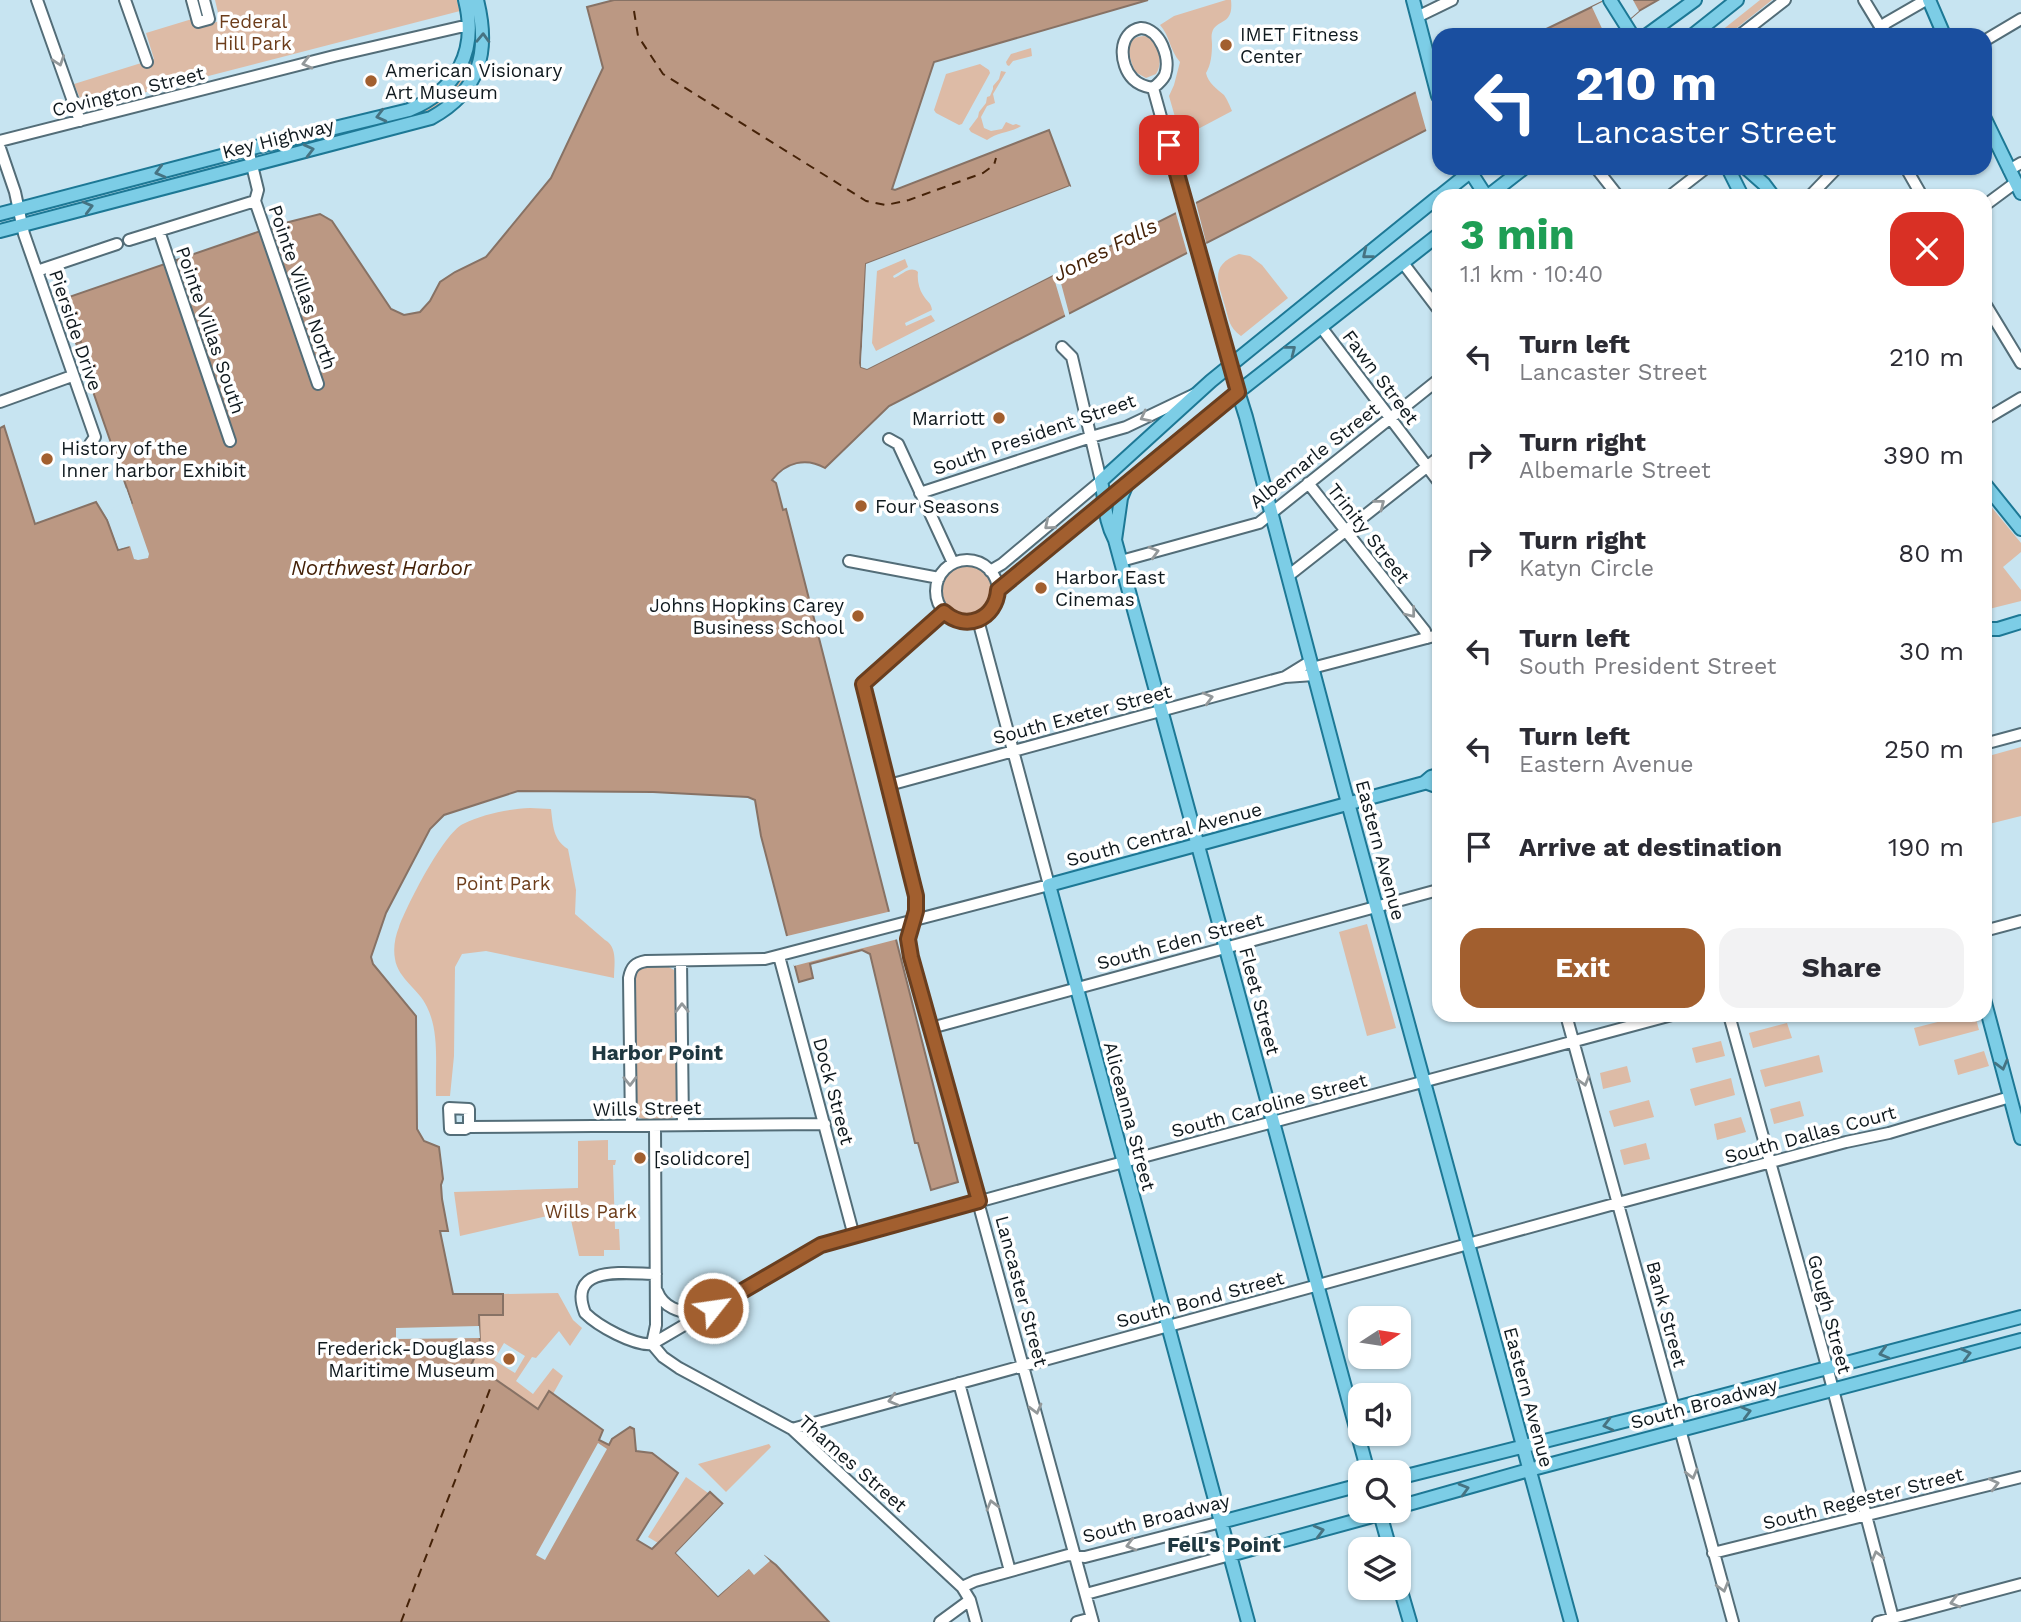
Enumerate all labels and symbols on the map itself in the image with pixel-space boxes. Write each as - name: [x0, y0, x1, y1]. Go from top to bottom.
- park label: Federal Hill Park: [214, 10, 292, 55]
- place label: IMET Fitness Center: [1240, 23, 1359, 68]
- one-way arrow: [475, 32, 490, 43]
- marker: IMET Fitness Center: [1218, 37, 1234, 53]
- one-way arrow: [51, 54, 65, 66]
- one-way arrow: [301, 55, 313, 69]
- place label: American Visionary Art Museum: [385, 59, 563, 104]
- street label: Covington Street: [50, 61, 207, 122]
- marker: American Visionary Art Museum: [363, 73, 379, 89]
- one-way arrow: [375, 108, 387, 123]
- street label: Key Highway: [220, 113, 337, 163]
- pin: [1139, 115, 1199, 175]
- one-way arrow: [302, 144, 314, 158]
- one-way arrow: [154, 164, 166, 178]
- one-way arrow: [82, 201, 94, 216]
- street label: Pointe Villas North: [264, 202, 341, 373]
- water label: Jones Falls: [1048, 212, 1161, 287]
- street label: Pointe Villas South: [171, 243, 250, 417]
- one-way arrow: [1363, 245, 1375, 258]
- street label: Pierside Drive: [44, 267, 107, 394]
- street label: Fawn Street: [1338, 325, 1424, 429]
- one-way arrow: [1284, 346, 1296, 359]
- street label: South President Street: [930, 389, 1138, 480]
- street label: Albemarle Street: [1245, 398, 1384, 513]
- place label: Marriott: [912, 407, 985, 430]
- one-way arrow: [1140, 409, 1152, 423]
- marker: Marriott: [991, 410, 1007, 426]
- place label: History of the Inner harbor Exhibit: [61, 437, 246, 482]
- marker: History of the Inner harbor Exhibit: [39, 451, 55, 467]
- street label: Trinity Street: [1322, 479, 1415, 588]
- place label: Four Seasons: [875, 495, 1000, 518]
- marker: Four Seasons: [853, 498, 869, 514]
- one-way arrow: [1373, 499, 1385, 512]
- one-way arrow: [1044, 517, 1057, 529]
- one-way arrow: [1148, 545, 1160, 560]
- water label: Northwest Harbor: [291, 555, 472, 580]
- place label: Harbor East Cinemas: [1055, 566, 1165, 611]
- marker: Harbor East Cinemas: [1033, 580, 1049, 596]
- place label: Johns Hopkins Carey Business School: [649, 594, 844, 639]
- one-way arrow: [1402, 606, 1415, 618]
- marker: Johns Hopkins Carey Business School: [850, 608, 866, 624]
- street label: South Exeter Street: [990, 680, 1174, 749]
- one-way arrow: [1202, 692, 1214, 706]
- street label: Eastern Avenue: [1351, 777, 1410, 923]
- street label: South Central Avenue: [1064, 797, 1264, 872]
- park label: Point Park: [456, 872, 551, 895]
- street label: South Eden Street: [1094, 908, 1266, 975]
- street label: Fleet Street: [1234, 945, 1285, 1058]
- one-way arrow: [674, 1002, 689, 1013]
- street label: Dock Street: [808, 1035, 859, 1147]
- street label: Aliceanna Street: [1099, 1039, 1160, 1193]
- district label: Harbor Point: [591, 1040, 723, 1065]
- one-way arrow: [1994, 1059, 2008, 1071]
- street label: South Caroline Street: [1169, 1068, 1369, 1143]
- one-way arrow: [1576, 1075, 1591, 1087]
- one-way arrow: [622, 1077, 638, 1087]
- street label: Wills Street: [593, 1096, 702, 1121]
- street label: South Dallas Court: [1722, 1101, 1898, 1168]
- place label: [solidcore]: [654, 1147, 750, 1170]
- marker: [solidcore]: [632, 1150, 648, 1166]
- park label: Wills Park: [545, 1200, 637, 1223]
- street label: Lancaster Street: [990, 1213, 1053, 1369]
- street label: Gough Street: [1803, 1252, 1856, 1376]
- street label: Bank Street: [1641, 1259, 1692, 1370]
- street label: South Bond Street: [1114, 1266, 1287, 1333]
- position arrow: [676, 1271, 750, 1345]
- north arrow: [1348, 1306, 1410, 1368]
- street label: Eastern Avenue: [1499, 1324, 1558, 1470]
- place label: Frederick-Douglass Maritime Museum: [316, 1337, 495, 1382]
- one-way arrow: [1878, 1344, 1890, 1359]
- one-way arrow: [1960, 1348, 1972, 1362]
- marker: Frederick-Douglass Maritime Museum: [501, 1351, 517, 1367]
- street label: South Broadway: [1628, 1373, 1780, 1434]
- one-way arrow: [888, 1392, 900, 1407]
- one-way arrow: [1028, 1403, 1043, 1415]
- one-way arrow: [1740, 1406, 1752, 1420]
- street label: Thames Street: [794, 1410, 912, 1517]
- one-way arrow: [1602, 1417, 1614, 1431]
- street label: South Regester Street: [1761, 1462, 1966, 1535]
- one-way arrow: [1684, 1468, 1698, 1480]
- one-way arrow: [1988, 1478, 2000, 1492]
- one-way arrow: [1458, 1482, 1470, 1497]
- street label: South Broadway: [1080, 1489, 1232, 1548]
- one-way arrow: [986, 1499, 1000, 1511]
- one-way arrow: [1313, 1524, 1325, 1539]
- district label: Fell's Point: [1167, 1532, 1281, 1557]
- one-way arrow: [1125, 1537, 1137, 1551]
- one-way arrow: [1871, 1550, 1885, 1562]
- one-way arrow: [1715, 1581, 1730, 1593]
- one-way arrow: [1949, 1593, 1961, 1608]

